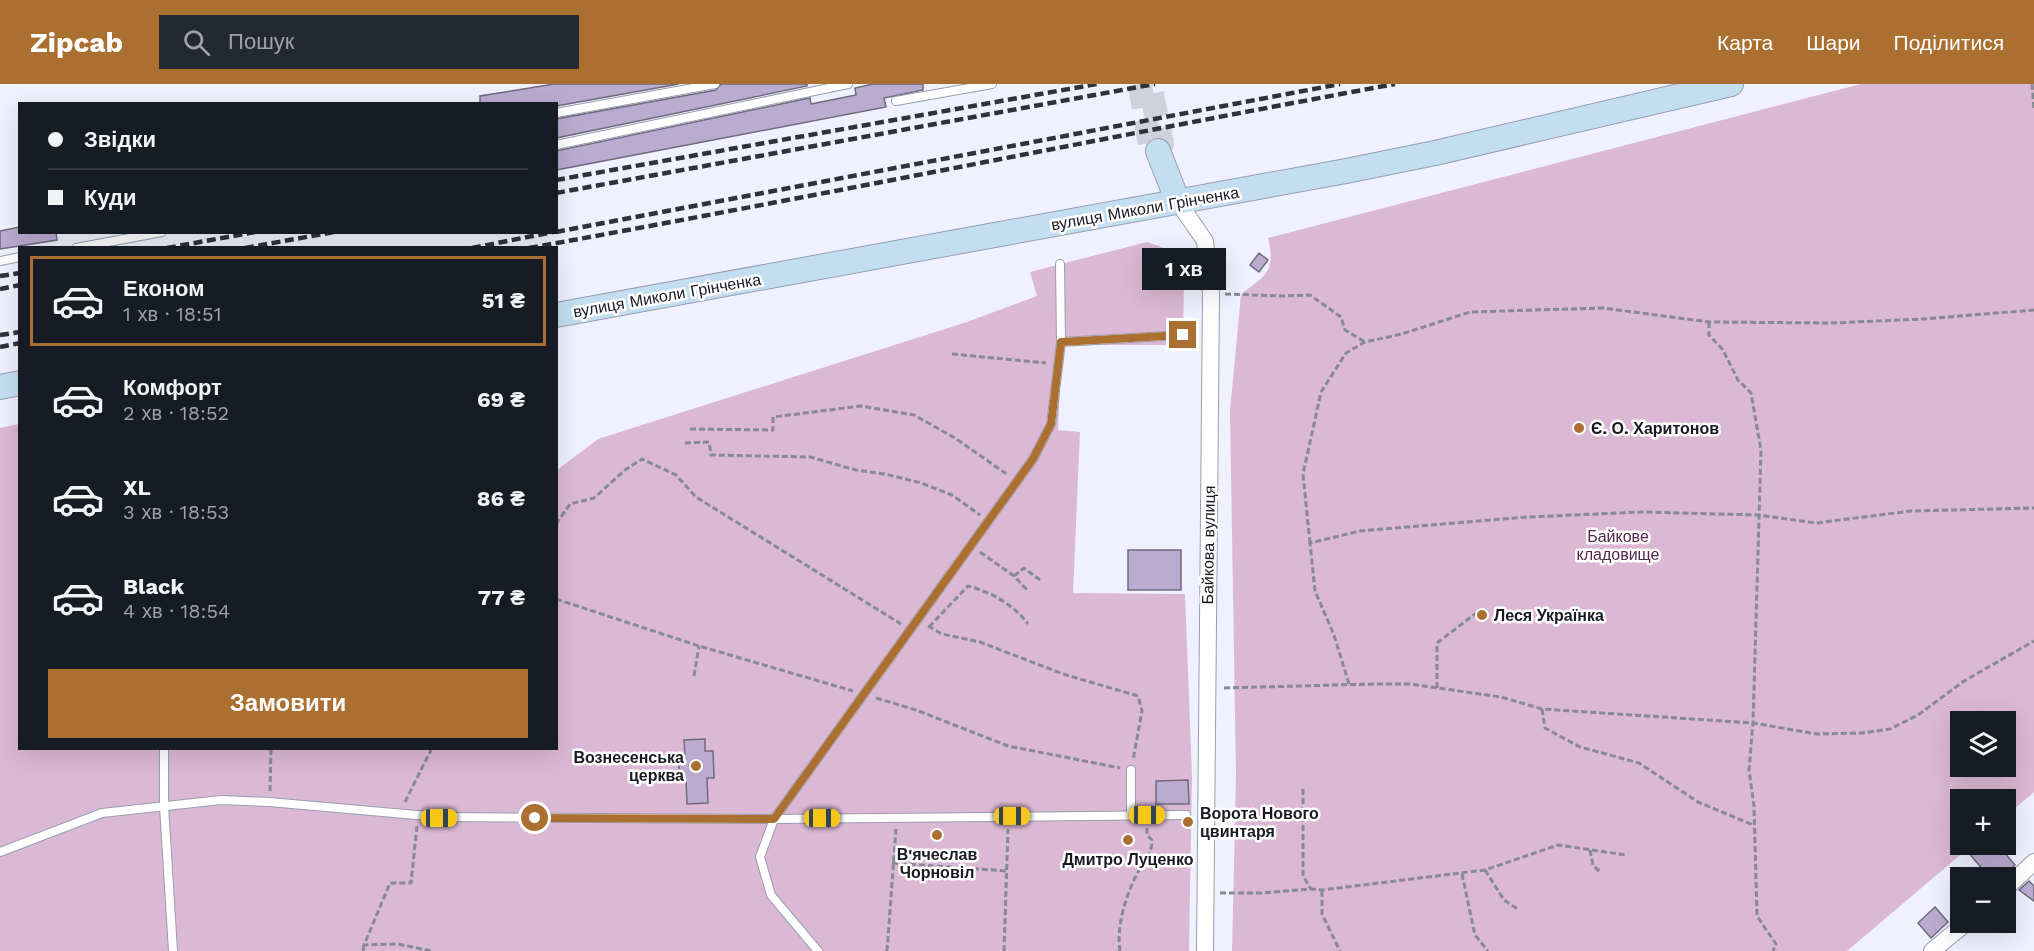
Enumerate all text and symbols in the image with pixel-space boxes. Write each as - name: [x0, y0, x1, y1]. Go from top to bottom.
- search box: [159, 15, 579, 69]
- text: Zipcab: [30, 26, 123, 59]
- icon: search: [180, 26, 213, 59]
- text: Пошук: [228, 29, 294, 54]
- text: Карта: [1717, 30, 1773, 55]
- text: Шари: [1806, 30, 1861, 55]
- text: Поділитися: [1894, 30, 2004, 55]
- text: Звідки: [84, 127, 156, 152]
- street label: вулиця Миколи Грінченка: [1050, 183, 1241, 234]
- text: Куди: [84, 185, 137, 210]
- callout: 1 хв: [1141, 248, 1225, 290]
- text: 1 хв: [1165, 257, 1203, 281]
- street label: вулиця Миколи Грінченка: [572, 270, 763, 321]
- icon: car: [51, 274, 105, 328]
- text: Економ: [123, 276, 205, 301]
- text: 51 ₴: [482, 288, 525, 313]
- text: 1 хв · 18:51: [123, 302, 222, 326]
- route end: [1169, 321, 1196, 348]
- icon: car: [51, 373, 105, 427]
- text: Комфорт: [123, 375, 222, 400]
- text: 69 ₴: [477, 387, 525, 412]
- text: 2 хв · 18:52: [123, 401, 229, 425]
- place label: Є. О. Харитонов: [1591, 419, 1719, 438]
- marker: Є. О. Харитонов: [1572, 421, 1586, 435]
- icon: car: [51, 472, 105, 526]
- text: XL: [123, 475, 151, 500]
- street label: Байкова вулиця: [1198, 485, 1219, 605]
- text: 86 ₴: [477, 486, 525, 511]
- text: 3 хв · 18:53: [123, 500, 229, 524]
- park label: Байкове кладовище: [1577, 527, 1660, 564]
- icon: car: [51, 571, 105, 625]
- text: Black: [123, 574, 184, 599]
- text: 77 ₴: [478, 585, 525, 610]
- text: 4 хв · 18:54: [123, 599, 230, 623]
- place label: Леся Українка: [1494, 606, 1604, 625]
- marker: Леся Українка: [1475, 608, 1489, 622]
- button: Замовити: [48, 669, 528, 738]
- map controls: [1950, 711, 2016, 933]
- button: layers: [1950, 711, 2016, 777]
- place label: Вознесенська церква: [573, 748, 684, 785]
- marker: Вознесенська церква: [689, 759, 703, 773]
- button: +: [1950, 789, 2016, 855]
- route start: [521, 804, 548, 831]
- place label: Ворота Нового цвинтаря: [1200, 804, 1319, 841]
- car: [1129, 806, 1165, 824]
- car: [994, 807, 1030, 825]
- car: [421, 809, 457, 827]
- car: [804, 809, 840, 827]
- marker: Ворота Нового цвинтаря: [1181, 815, 1195, 829]
- marker: В'ячеслав Чорновіл: [930, 828, 944, 842]
- marker: Дмитро Луценко: [1121, 833, 1135, 847]
- place label: В'ячеслав Чорновіл: [897, 845, 977, 882]
- place label: Дмитро Луценко: [1062, 850, 1194, 869]
- button: −: [1950, 867, 2016, 933]

